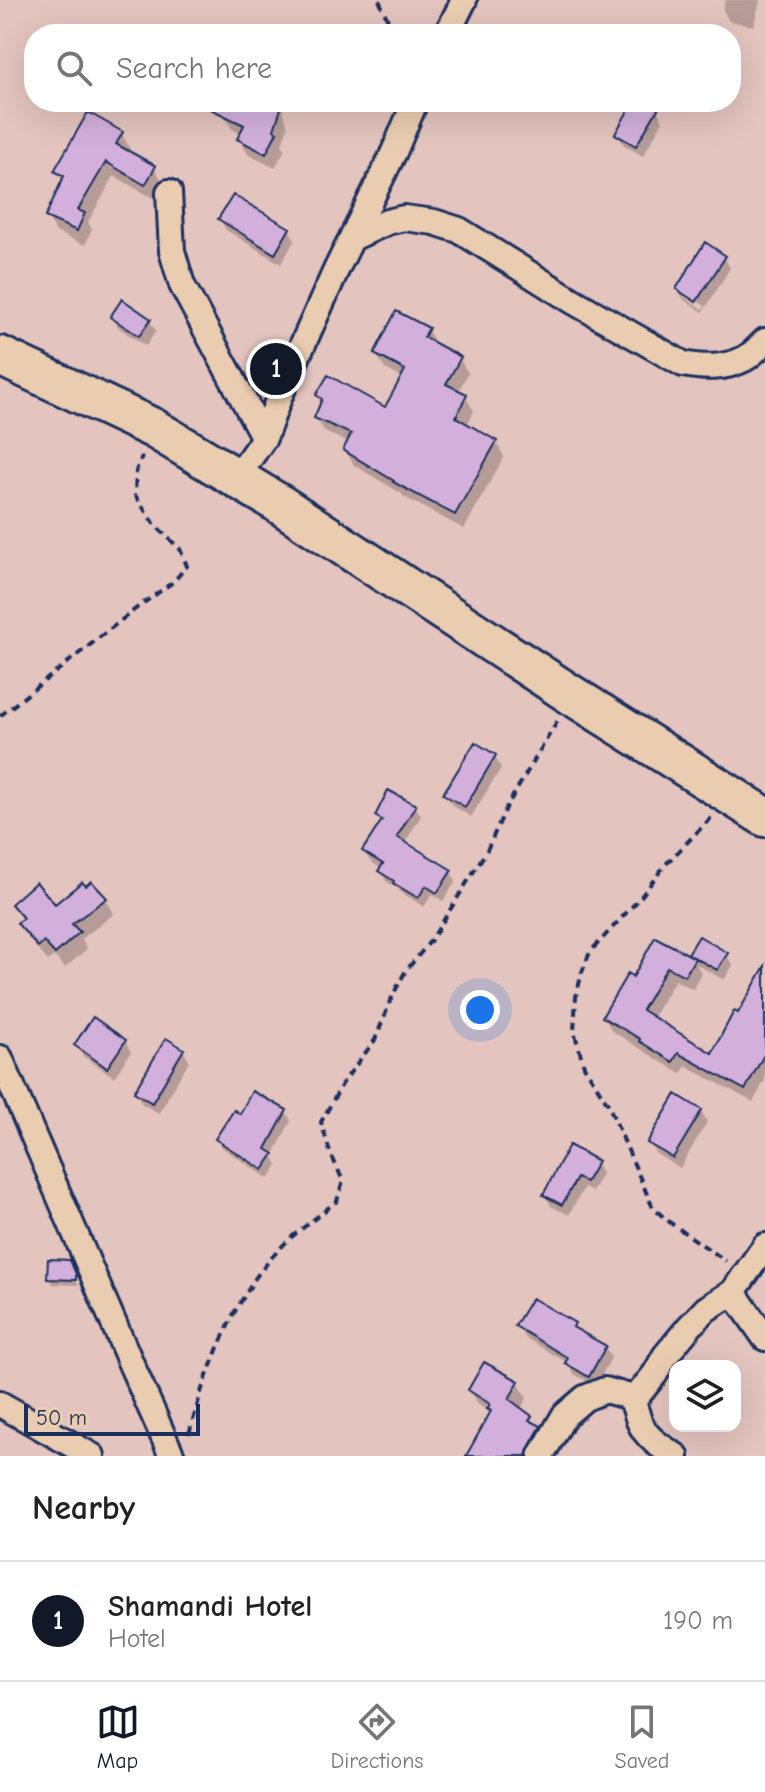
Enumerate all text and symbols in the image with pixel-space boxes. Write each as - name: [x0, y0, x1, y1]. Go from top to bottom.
- search box: [24, 24, 741, 112]
- icon: search: [52, 46, 96, 90]
- text: Search here: [116, 51, 272, 86]
- pin: 1: [250, 339, 302, 399]
- your location: [460, 990, 500, 1030]
- map controls: [669, 1360, 741, 1432]
- button: layers: [669, 1360, 741, 1432]
- scale bar: [24, 1400, 200, 1436]
- text: 50 m: [36, 1405, 87, 1431]
- text: Nearby: [32, 1488, 135, 1528]
- text: Shamandi Hotel: [108, 1589, 312, 1624]
- text: 1: [53, 1606, 63, 1636]
- text: 190 m: [663, 1606, 733, 1636]
- text: Hotel: [108, 1624, 166, 1654]
- tab: Map: [96, 1700, 140, 1774]
- tab: Directions: [331, 1700, 424, 1774]
- tab: Saved: [615, 1700, 669, 1774]

